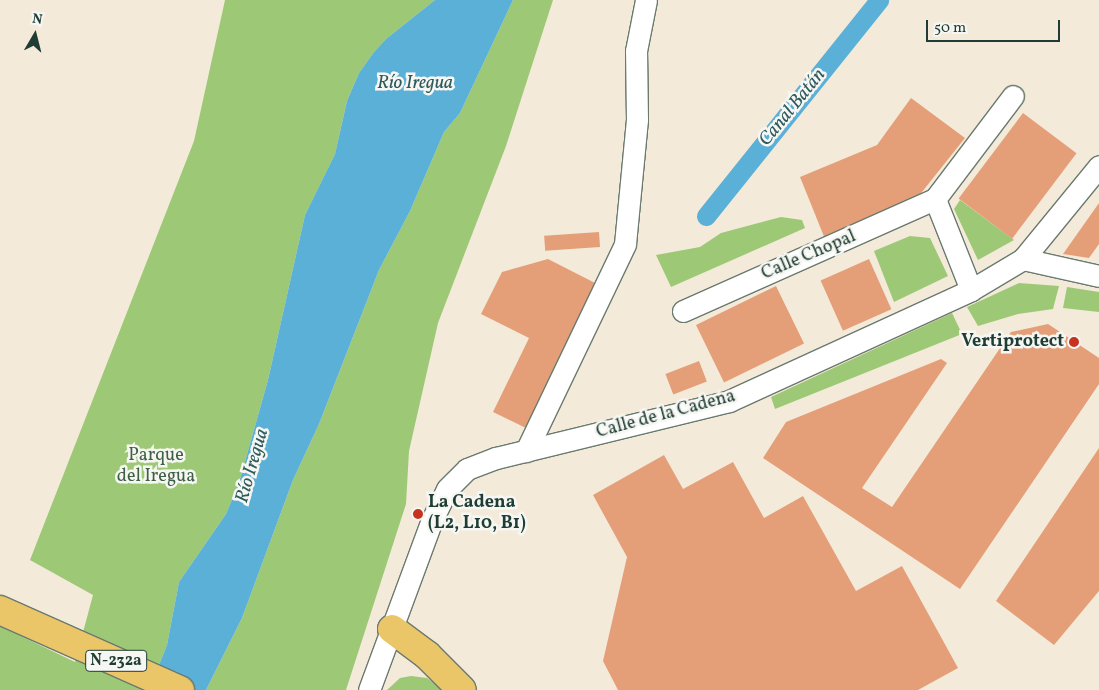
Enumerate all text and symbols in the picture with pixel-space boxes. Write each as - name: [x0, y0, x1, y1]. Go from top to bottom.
- north arrow: [10, 10, 60, 60]
- text: N: [31, 10, 44, 30]
- scale bar: [929, 10, 1063, 42]
- text: 50 m: [934, 18, 966, 39]
- water label: Canal Batán: [755, 65, 831, 151]
- water label: Río Iregua: [377, 73, 453, 95]
- street label: Calle Chopal: [759, 226, 859, 286]
- place label: Vertiprotect: [961, 331, 1064, 353]
- marker: Vertiprotect: [1068, 336, 1080, 348]
- street label: Calle de la Cadena: [594, 386, 738, 444]
- water label: Río Iregua: [232, 426, 274, 506]
- park label: Parque del Iregua: [117, 446, 195, 488]
- place label: La Cadena (L2, L10, B1): [428, 493, 526, 536]
- marker: La Cadena (L2, L10, B1): [412, 508, 424, 520]
- road number: N-232a: [85, 648, 147, 674]

